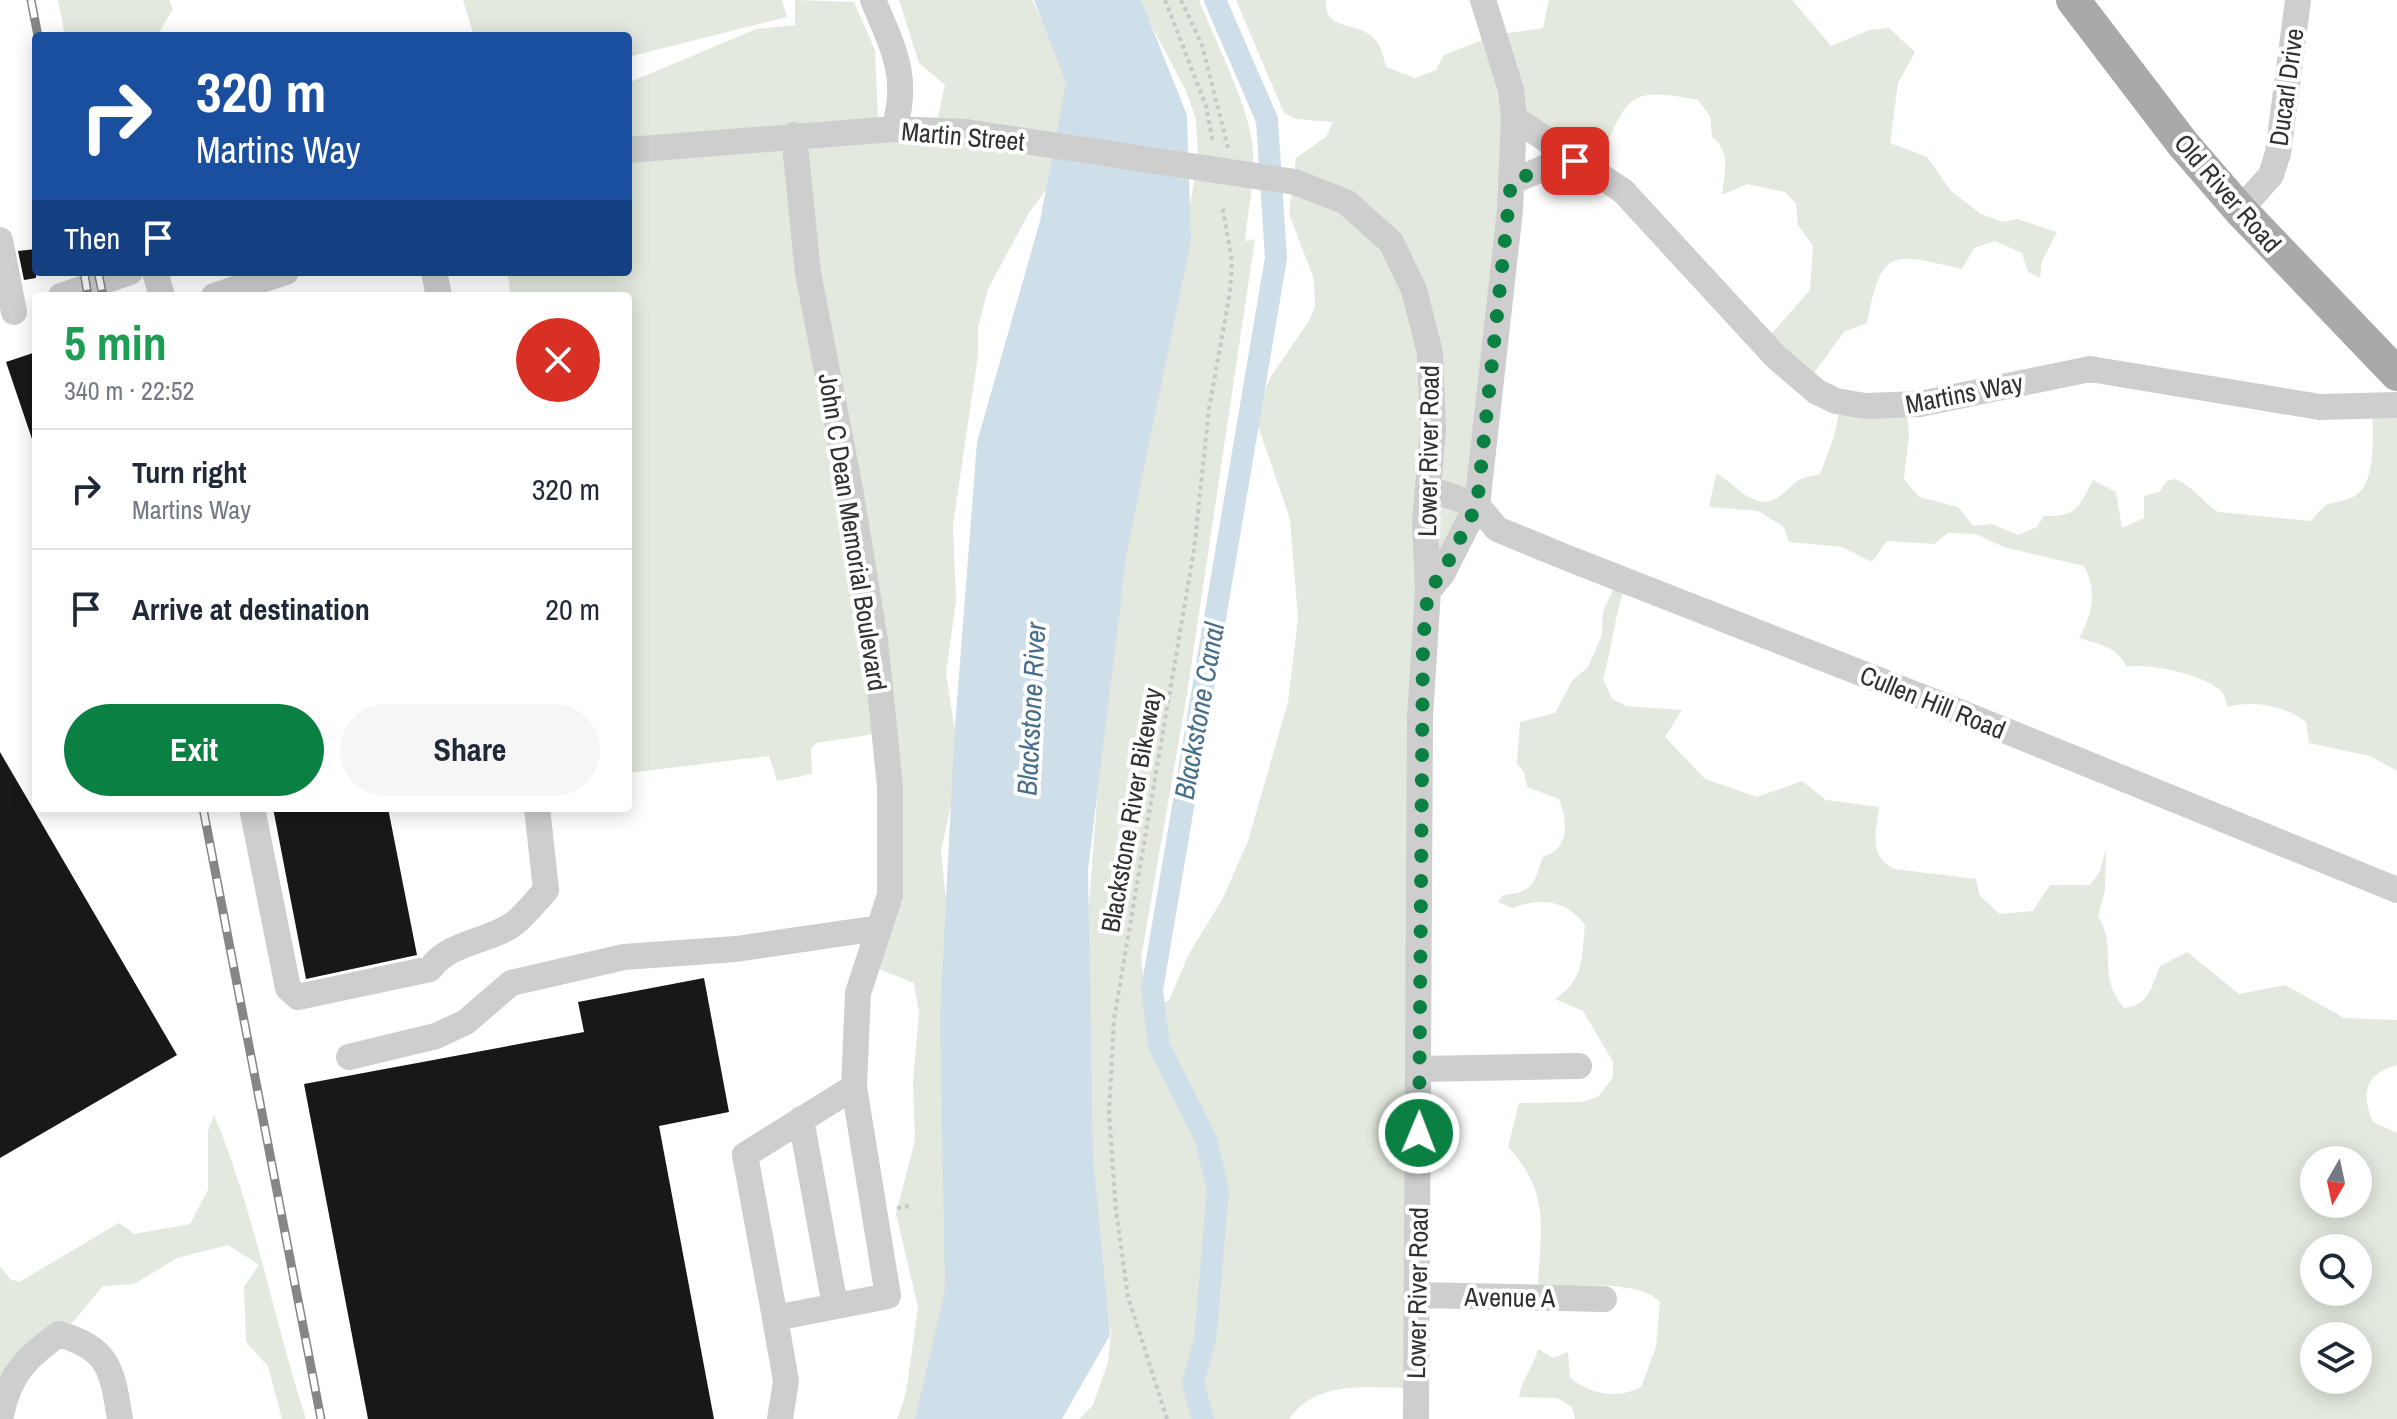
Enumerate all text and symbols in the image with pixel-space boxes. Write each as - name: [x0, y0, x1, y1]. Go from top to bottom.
- street label: Ducarl Drive: [2260, 26, 2312, 148]
- text: 320 m: [196, 54, 326, 129]
- icon: right: [64, 64, 168, 168]
- street label: Martin Street: [900, 113, 1026, 159]
- text: Martins Way: [196, 126, 361, 174]
- street label: Old River Road: [2167, 126, 2289, 260]
- pin: [1541, 127, 1609, 195]
- icon: arrive: [1553, 139, 1597, 183]
- icon: arrive: [136, 216, 180, 260]
- text: Then: [64, 218, 120, 258]
- text: 5 min: [64, 310, 167, 375]
- button: close: [516, 318, 600, 402]
- street label: Martins Way: [1902, 364, 2026, 422]
- street label: Lower River Road: [1409, 365, 1447, 537]
- street label: John C Dean Memorial Boulevard: [811, 371, 895, 693]
- text: 340 m · 22:52: [64, 373, 194, 408]
- text: Turn right: [132, 452, 246, 492]
- icon: right: [64, 467, 108, 511]
- text: 320 m: [532, 469, 600, 509]
- text: Martins Way: [132, 492, 251, 527]
- icon: arrive: [64, 587, 108, 631]
- text: Arrive at destination: [132, 589, 370, 629]
- text: 20 m: [545, 589, 600, 629]
- water label: Blackstone Canal: [1165, 619, 1233, 802]
- water label: Blackstone River: [1007, 620, 1055, 797]
- street label: Cullen Hill Road: [1855, 657, 2011, 747]
- street label: Blackstone River Bikeway: [1092, 685, 1170, 935]
- button: Exit: [64, 704, 324, 796]
- button: Share: [340, 704, 600, 796]
- position arrow: [1377, 1091, 1461, 1175]
- north arrow: [2300, 1146, 2372, 1218]
- map controls: [2300, 1146, 2372, 1394]
- street label: Lower River Road: [1398, 1207, 1436, 1379]
- button: search: [2300, 1234, 2372, 1306]
- street label: Avenue A: [1463, 1279, 1557, 1315]
- button: layers: [2300, 1322, 2372, 1394]

